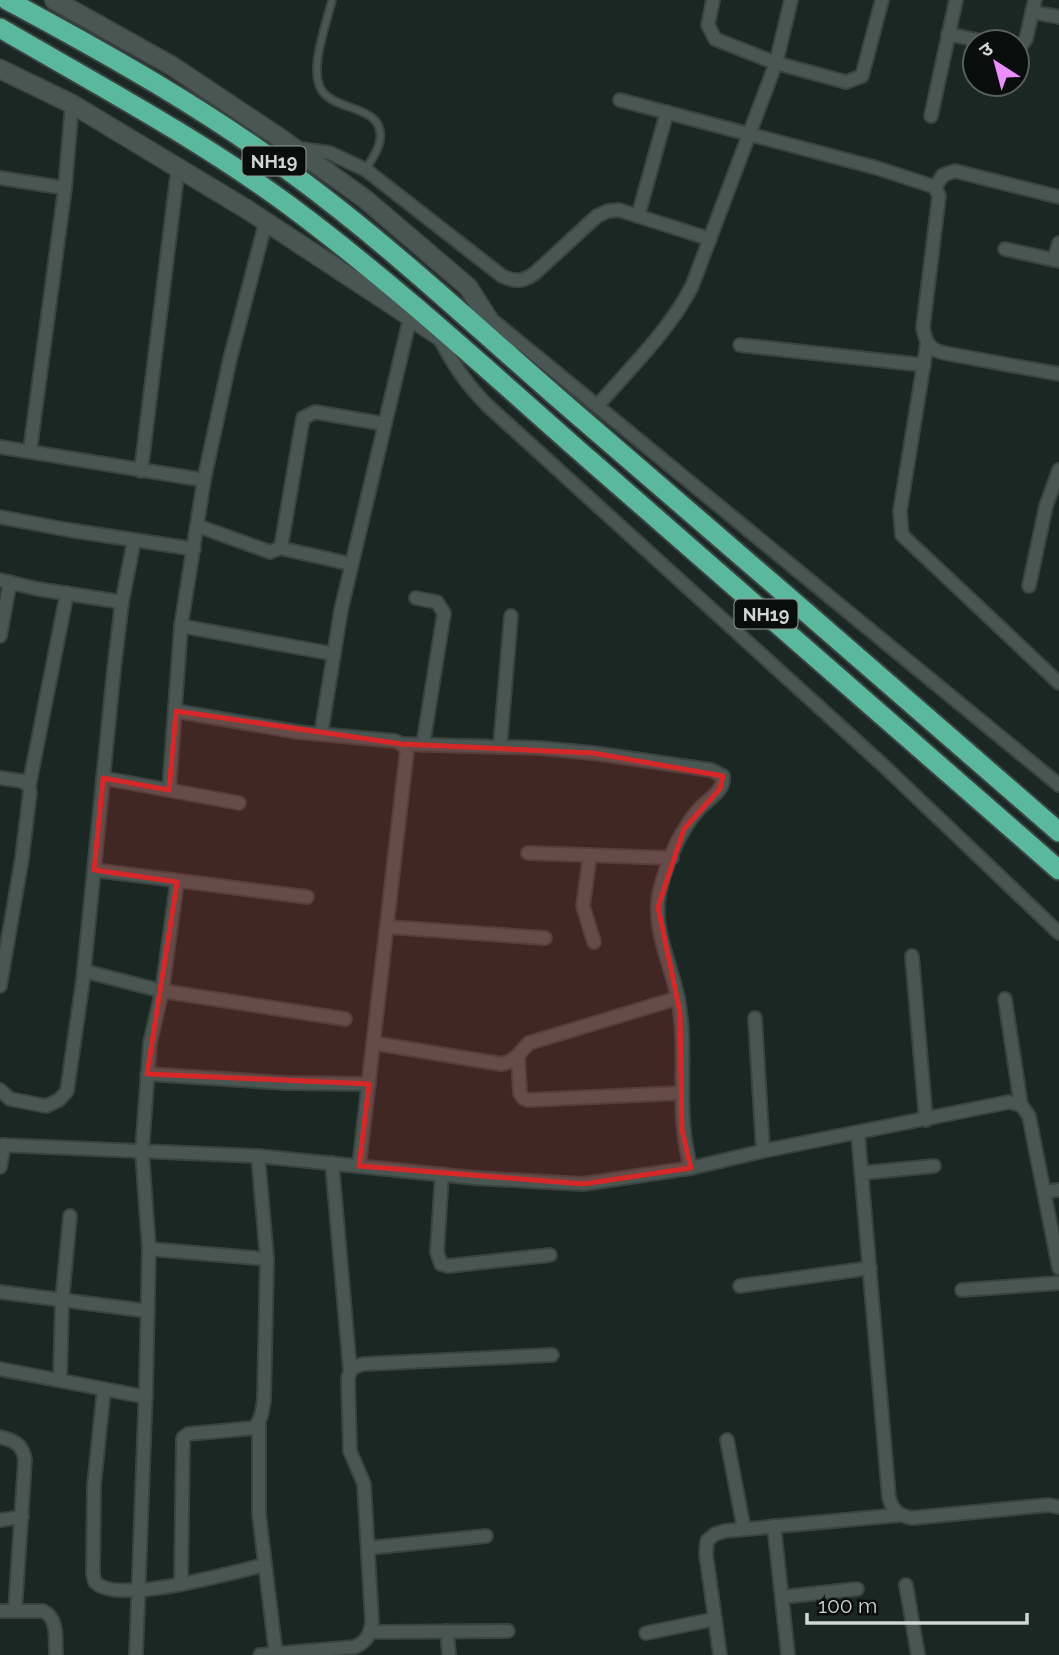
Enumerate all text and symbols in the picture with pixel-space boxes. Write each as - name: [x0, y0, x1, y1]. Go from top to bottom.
- north arrow: [961, 28, 1031, 98]
- text: उ: [975, 37, 998, 61]
- road number: NH19: [243, 146, 306, 176]
- road number: NH19: [734, 600, 798, 628]
- scale bar: [807, 1582, 1028, 1626]
- text: 100 m: [818, 1593, 877, 1618]

